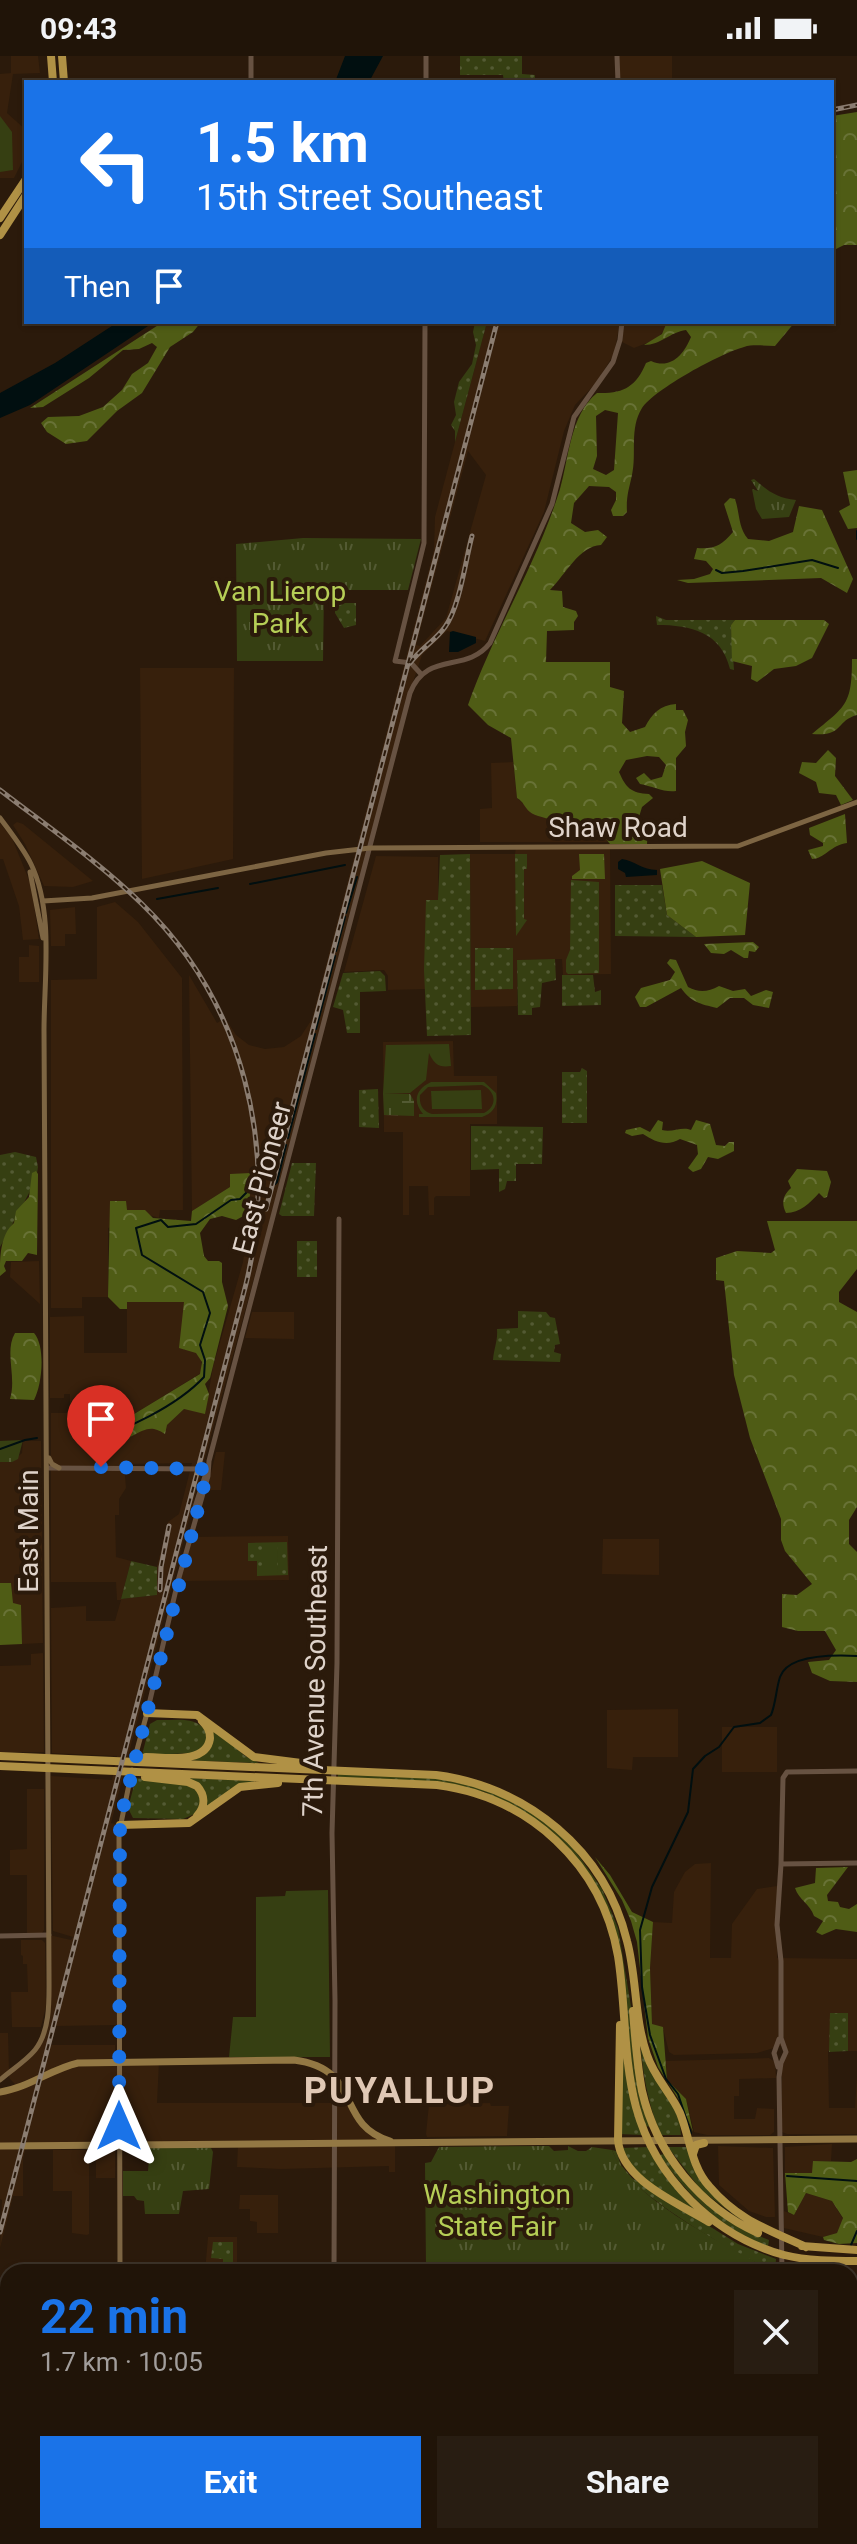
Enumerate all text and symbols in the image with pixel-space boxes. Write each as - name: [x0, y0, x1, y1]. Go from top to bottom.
- text: 09:43: [40, 11, 117, 46]
- text: 1.5 km: [196, 110, 369, 176]
- icon: left: [64, 112, 168, 216]
- text: 15th Street Southeast: [196, 177, 543, 219]
- icon: arrive: [147, 264, 191, 308]
- text: Then: [64, 269, 131, 304]
- park label: Van Lierop Park: [214, 575, 346, 640]
- street label: Shaw Road: [548, 811, 688, 844]
- street label: East Pioneer: [226, 1098, 298, 1258]
- pin: [67, 1385, 135, 1467]
- icon: arrive: [79, 1397, 123, 1441]
- street label: East Main: [12, 1469, 45, 1593]
- street label: 7th Avenue Southeast: [296, 1545, 334, 1817]
- district label: PUYALLUP: [304, 2070, 496, 2112]
- position arrow: [77, 2084, 161, 2168]
- park label: Washington State Fair: [423, 2178, 571, 2243]
- text: 22 min: [40, 2288, 188, 2345]
- button: close: [734, 2290, 818, 2374]
- text: 1.7 km · 10:05: [40, 2347, 203, 2377]
- button: Exit: [40, 2436, 421, 2528]
- button: Share: [437, 2436, 818, 2528]

